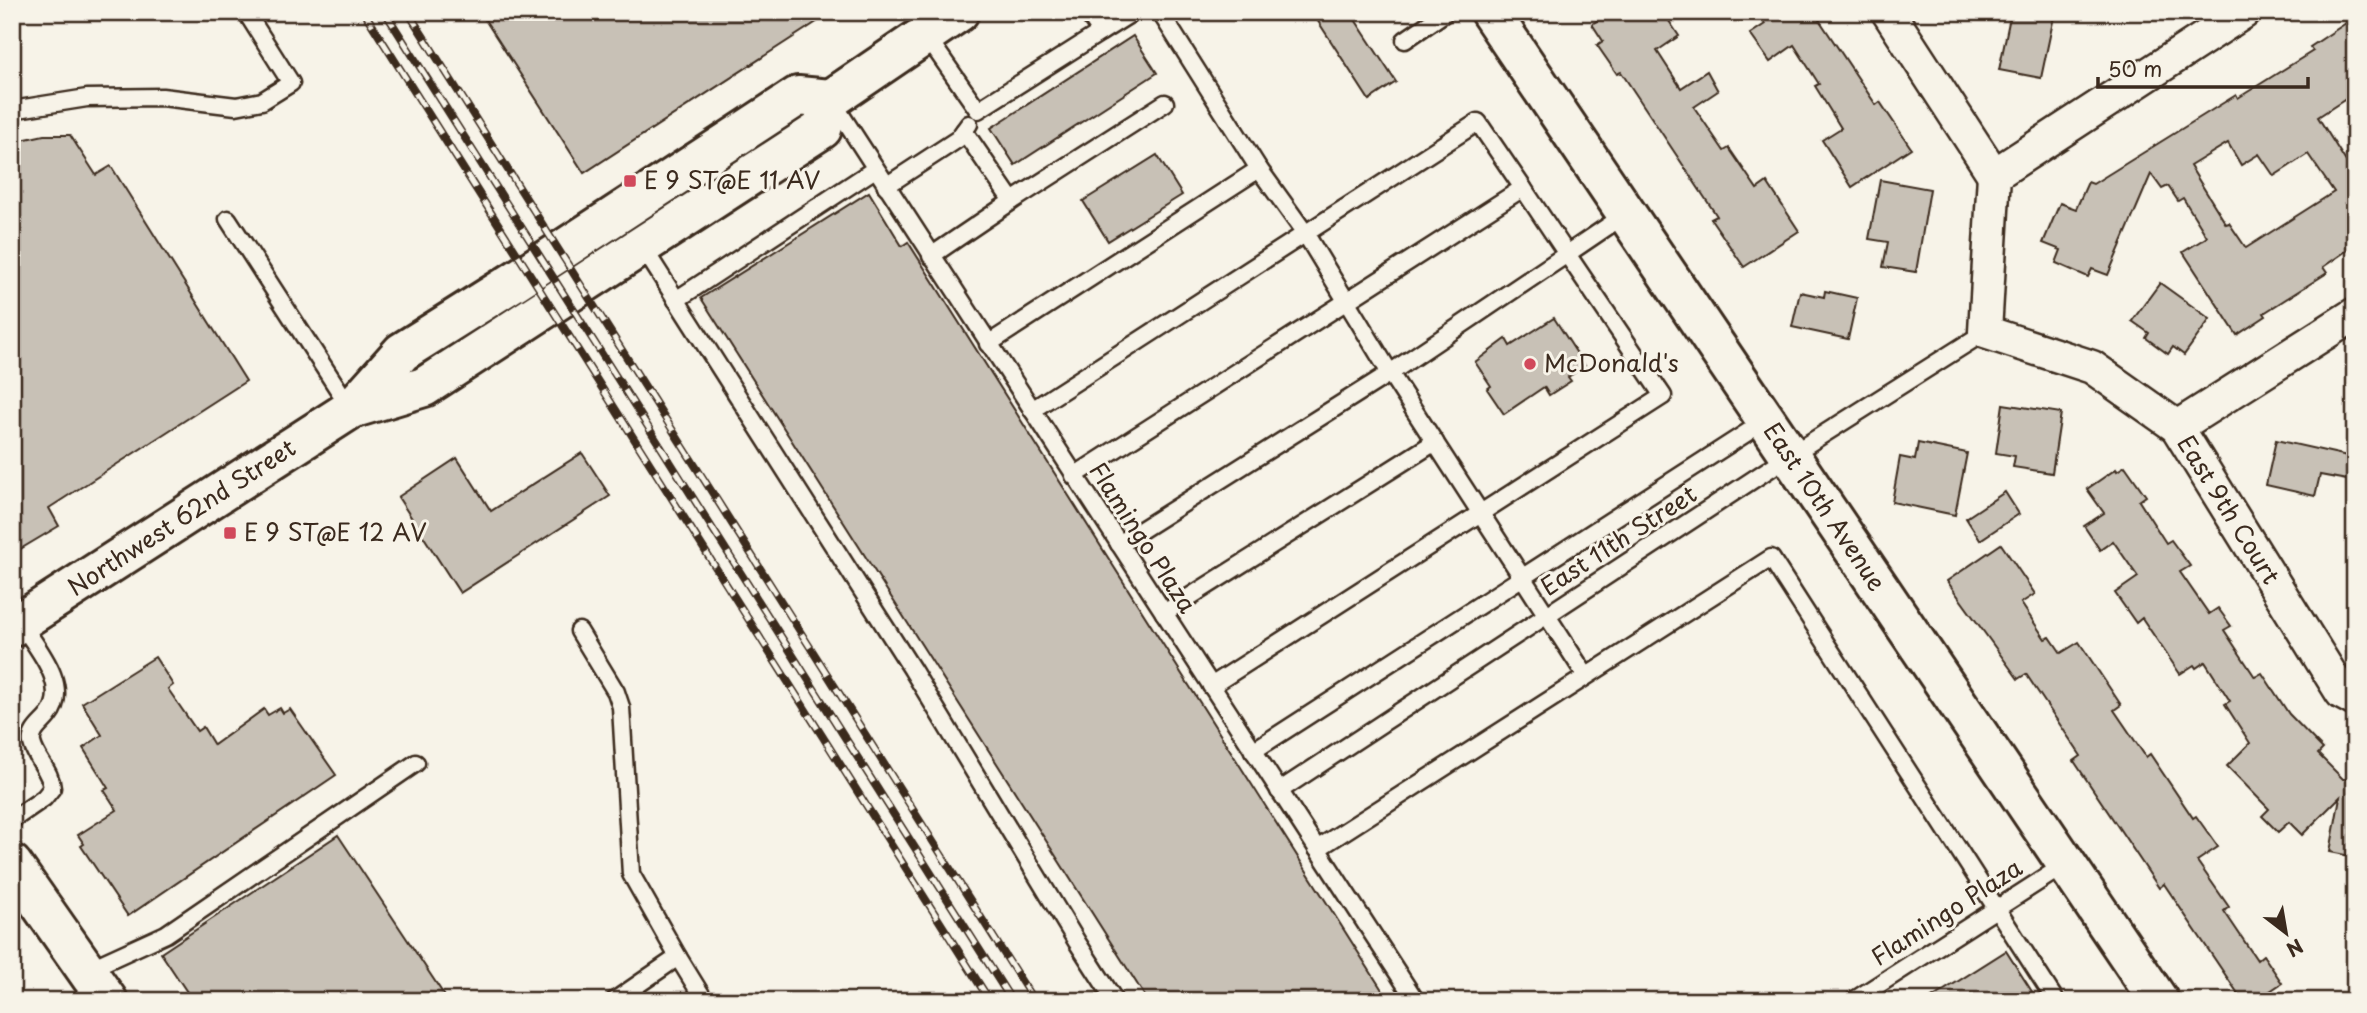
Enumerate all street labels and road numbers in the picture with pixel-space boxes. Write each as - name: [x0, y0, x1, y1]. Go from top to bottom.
- street label: East 10th Avenue: [1756, 414, 1896, 597]
- street label: East 9th Court: [2169, 427, 2290, 591]
- street label: Northwest 62nd Street: [60, 429, 302, 604]
- street label: Flamingo Plaza: [1081, 454, 1206, 620]
- street label: East 11th Street: [1533, 475, 1703, 603]
- street label: Flamingo Plaza: [1863, 849, 2029, 974]

